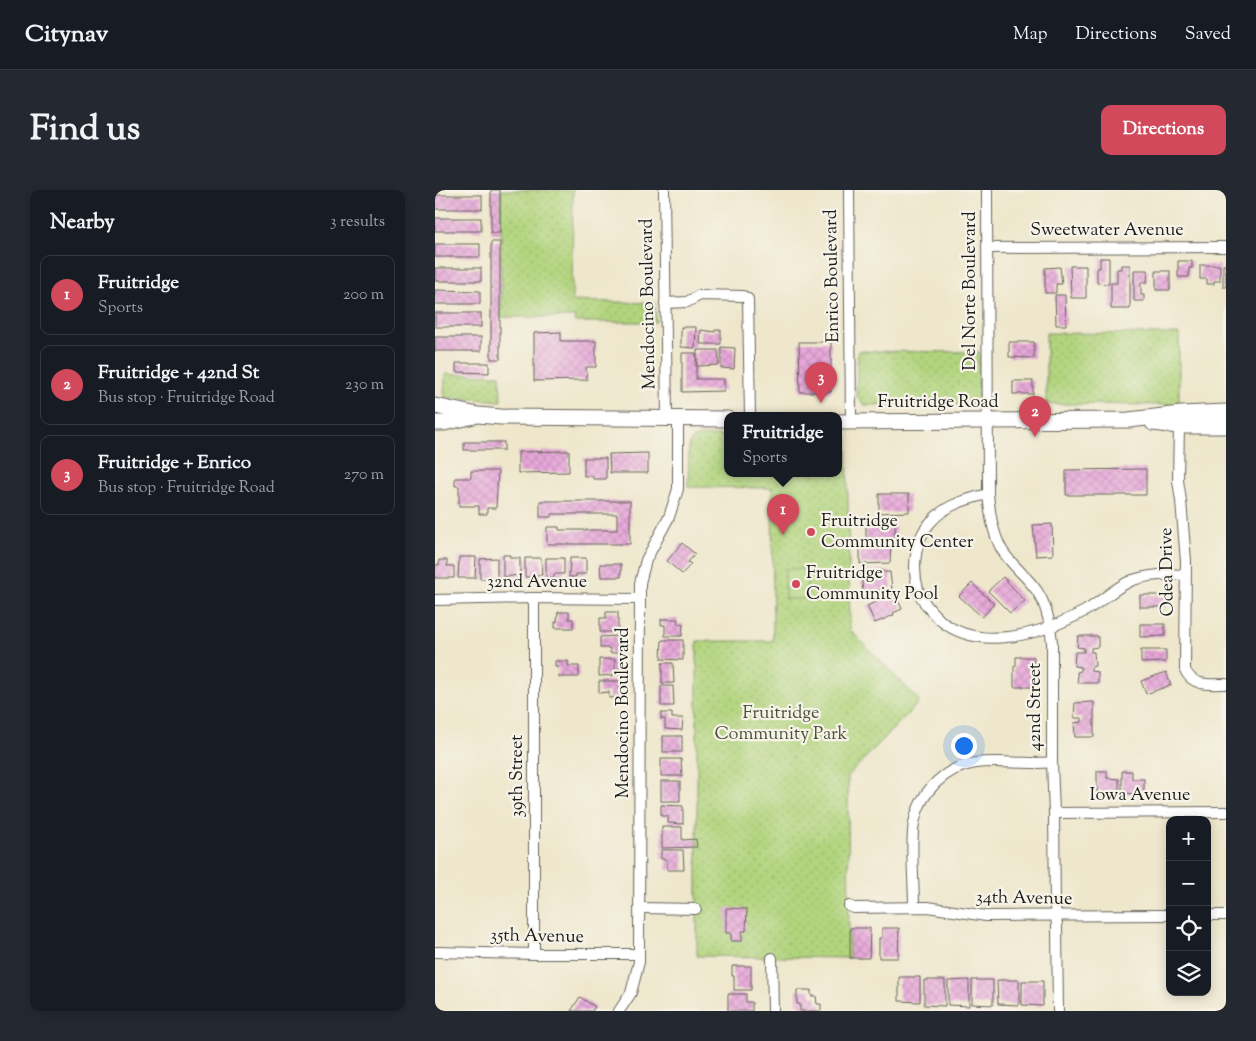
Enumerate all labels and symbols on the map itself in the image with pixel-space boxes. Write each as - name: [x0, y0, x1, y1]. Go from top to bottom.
- street label: Enrico Boulevard: [819, 209, 847, 343]
- street label: Del Norte Boulevard: [958, 211, 984, 371]
- street label: Mendocino Boulevard: [635, 218, 663, 390]
- street label: Sweetwater Avenue: [1030, 218, 1184, 244]
- pin: 3: [805, 362, 837, 403]
- street label: Fruitridge Road: [877, 390, 999, 416]
- pin: 2: [1019, 396, 1051, 437]
- pin: 1: [767, 494, 799, 535]
- place label: Fruitridge Community Center: [821, 509, 974, 556]
- marker: Fruitridge Community Center: [805, 526, 817, 538]
- street label: Odea Drive: [1154, 527, 1182, 617]
- place label: Fruitridge Community Pool: [806, 561, 938, 608]
- street label: 32nd Avenue: [487, 570, 587, 596]
- marker: Fruitridge Community Pool: [790, 578, 802, 590]
- street label: Mendocino Boulevard: [611, 627, 637, 799]
- street label: 42nd Street: [1023, 663, 1049, 751]
- park label: Fruitridge Community Park: [715, 701, 848, 748]
- your location: [951, 733, 977, 759]
- street label: 39th Street: [505, 735, 531, 817]
- street label: Iowa Avenue: [1090, 783, 1190, 809]
- street label: 34th Avenue: [975, 885, 1073, 913]
- street label: 35th Avenue: [490, 923, 584, 951]

